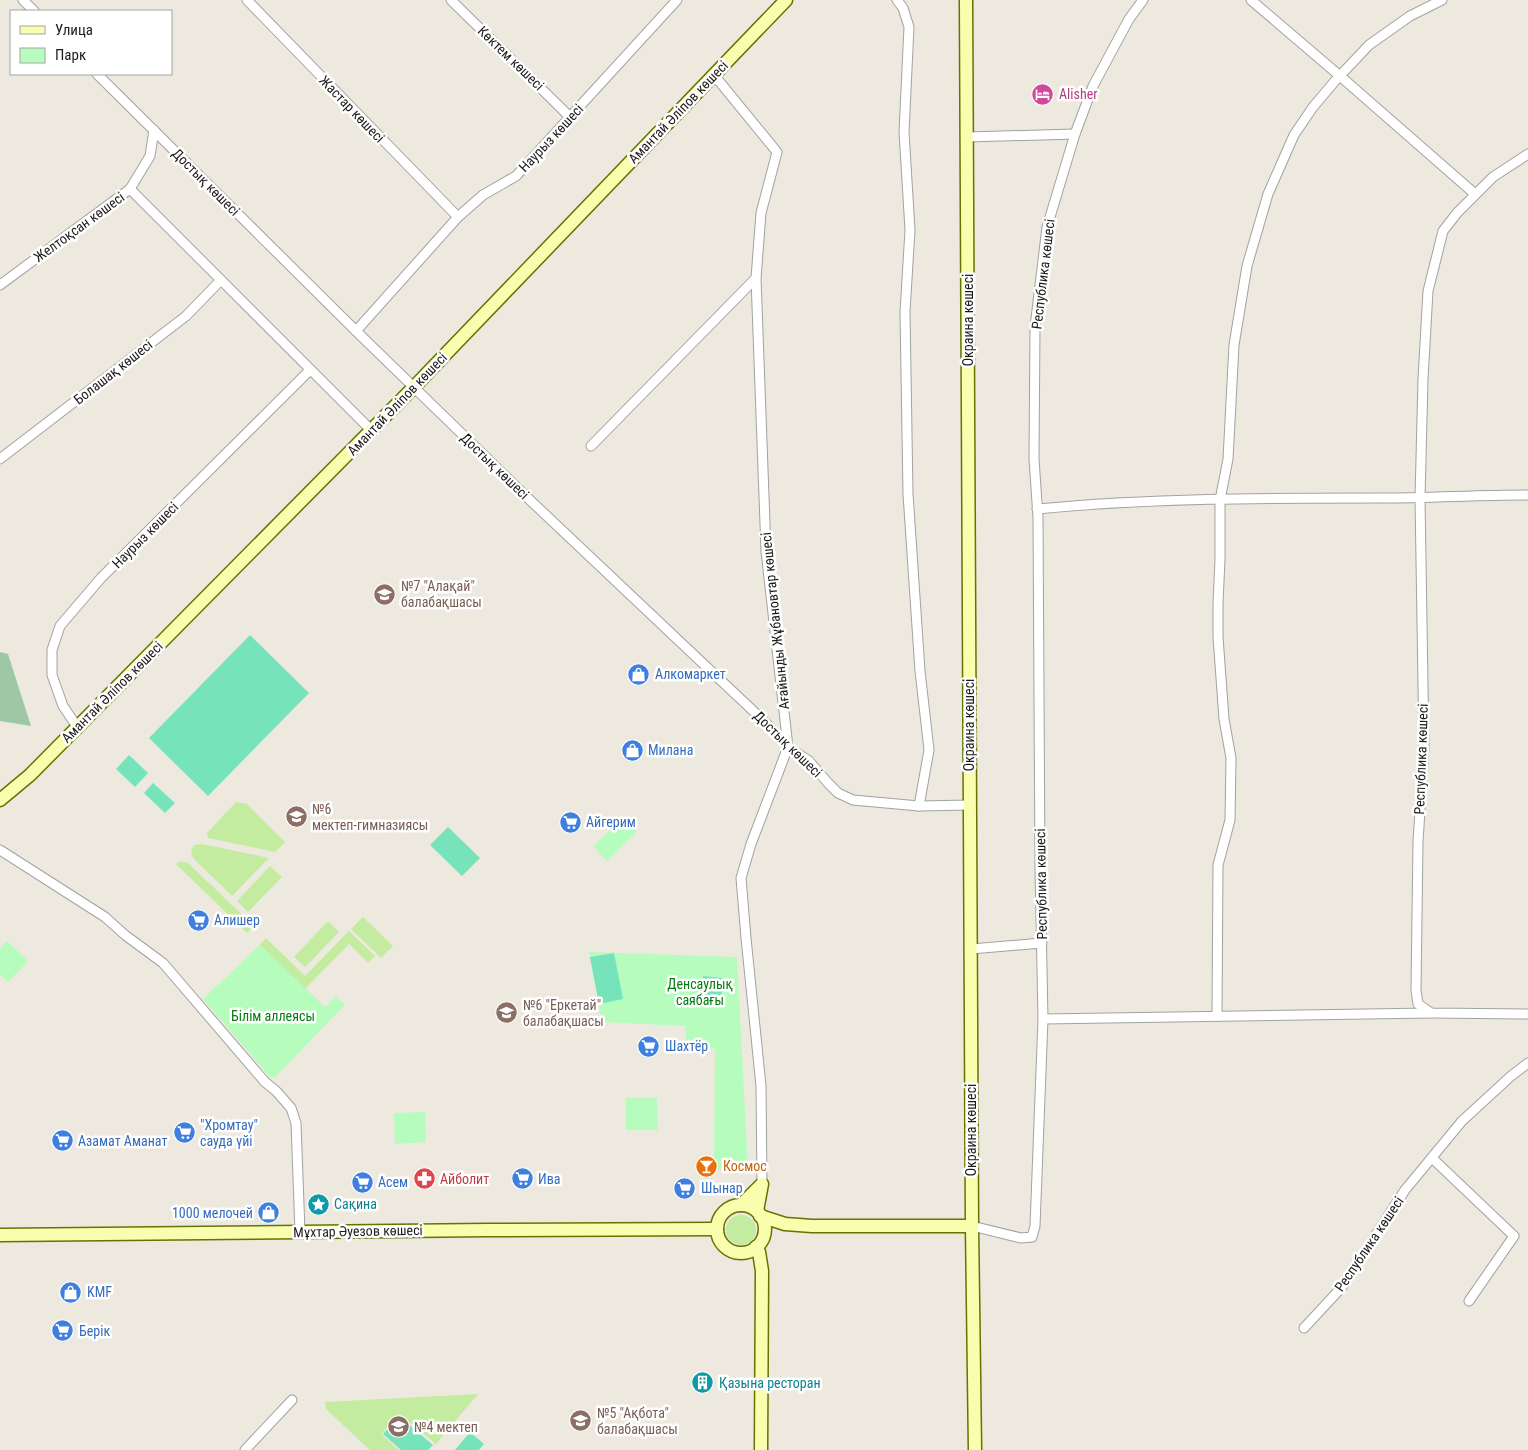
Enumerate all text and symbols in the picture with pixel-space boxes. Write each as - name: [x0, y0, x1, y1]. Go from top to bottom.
- legend: [10, 10, 172, 75]
- text: Улица: [55, 21, 93, 39]
- street label: Көктем көшесі: [475, 23, 547, 93]
- text: Парк: [55, 46, 86, 64]
- street label: Амантай Әліпов көшесі: [625, 57, 731, 167]
- street label: Жастар көшесі: [316, 72, 388, 146]
- hotel icon: Alisher: [1031, 82, 1055, 106]
- place label: Alisher: [1059, 86, 1097, 102]
- street label: Наурыз көшесі: [516, 101, 586, 175]
- street label: Достық көшесі: [169, 145, 243, 219]
- street label: Желтоқсан көшесі: [31, 189, 127, 265]
- street label: Республика көшесі: [1028, 218, 1058, 330]
- street label: Окраина көшесі: [960, 274, 976, 366]
- street label: Болашақ көшесі: [71, 336, 155, 408]
- street label: Амантай Әліпов көшесі: [344, 349, 450, 459]
- street label: Достық көшесі: [458, 430, 532, 502]
- street label: Наурыз көшесі: [109, 499, 181, 571]
- street label: Ағайынды Жұбановтар көшесі: [758, 532, 792, 710]
- place label: №7 "Алақай" балабақшасы: [401, 578, 482, 610]
- school or university icon: №7 "Алақай" балабақшасы: [373, 582, 397, 606]
- street label: Амантай Әліпов көшесі: [58, 638, 166, 746]
- shop icon: Алкомаркет: [627, 662, 651, 686]
- place label: Алкомаркет: [655, 666, 726, 682]
- street label: Окраина көшесі: [961, 679, 977, 771]
- street label: Республика көшесі: [1411, 703, 1431, 815]
- street label: Достық көшесі: [751, 708, 825, 780]
- shop icon: Милана: [620, 738, 644, 762]
- place label: Милана: [648, 742, 693, 758]
- place label: №6 мектеп-гимназиясы: [312, 801, 428, 833]
- school or university icon: №6 мектеп-гимназиясы: [284, 805, 308, 829]
- supermarket icon: Айгерим: [558, 810, 582, 834]
- place label: Айгерим: [586, 814, 636, 830]
- street label: Республика көшесі: [1032, 828, 1050, 940]
- supermarket icon: Алишер: [186, 908, 210, 932]
- place label: Алишер: [214, 912, 260, 928]
- park label: Денсаулық саябағы: [667, 976, 733, 1008]
- place label: №6 "Еркетай" балабақшасы: [523, 997, 604, 1029]
- school or university icon: №6 "Еркетай" балабақшасы: [495, 1001, 519, 1025]
- park label: Білім аллеясы: [231, 1008, 315, 1024]
- supermarket icon: Шахтёр: [637, 1034, 661, 1058]
- place label: Шахтёр: [665, 1038, 708, 1054]
- street label: Окраина көшесі: [963, 1084, 979, 1176]
- place label: "Хромтау" сауда үйі: [200, 1117, 258, 1149]
- supermarket icon: "Хромтау" сауда үйі: [172, 1121, 196, 1145]
- supermarket icon: Азамат Аманат: [50, 1129, 74, 1153]
- place label: Азамат Аманат: [78, 1133, 167, 1149]
- bar icon: Космос: [695, 1154, 719, 1178]
- place label: Космос: [723, 1158, 767, 1174]
- pharmacy icon: Айболит: [412, 1167, 436, 1191]
- supermarket icon: Ива: [510, 1167, 534, 1191]
- supermarket icon: Асем: [350, 1170, 374, 1194]
- place label: Айболит: [440, 1171, 489, 1187]
- place label: Ива: [538, 1171, 560, 1187]
- place label: Асем: [378, 1174, 408, 1190]
- supermarket icon: Шынар: [673, 1176, 697, 1200]
- place label: Шынар: [701, 1180, 743, 1196]
- place icon: Сақина: [306, 1192, 330, 1216]
- street label: Республика көшесі: [1331, 1193, 1407, 1295]
- place label: Сақина: [334, 1196, 377, 1212]
- shop icon: 1000 мелочей: [257, 1201, 281, 1225]
- place label: 1000 мелочей: [172, 1205, 253, 1221]
- street label: Мұхтар Әуезов көшесі: [293, 1222, 423, 1240]
- shop icon: KMF: [59, 1280, 83, 1304]
- place label: KMF: [87, 1284, 112, 1300]
- supermarket icon: Берік: [51, 1319, 75, 1343]
- place label: Берік: [79, 1323, 110, 1339]
- building icon: Қазына ресторан: [691, 1371, 715, 1395]
- place label: Қазына ресторан: [719, 1375, 821, 1391]
- place label: №5 "Ақбота" балабақшасы: [597, 1405, 678, 1437]
- school or university icon: №5 "Ақбота" балабақшасы: [569, 1409, 593, 1433]
- school or university icon: №4 мектеп: [386, 1415, 410, 1439]
- place label: №4 мектеп: [414, 1419, 478, 1435]

